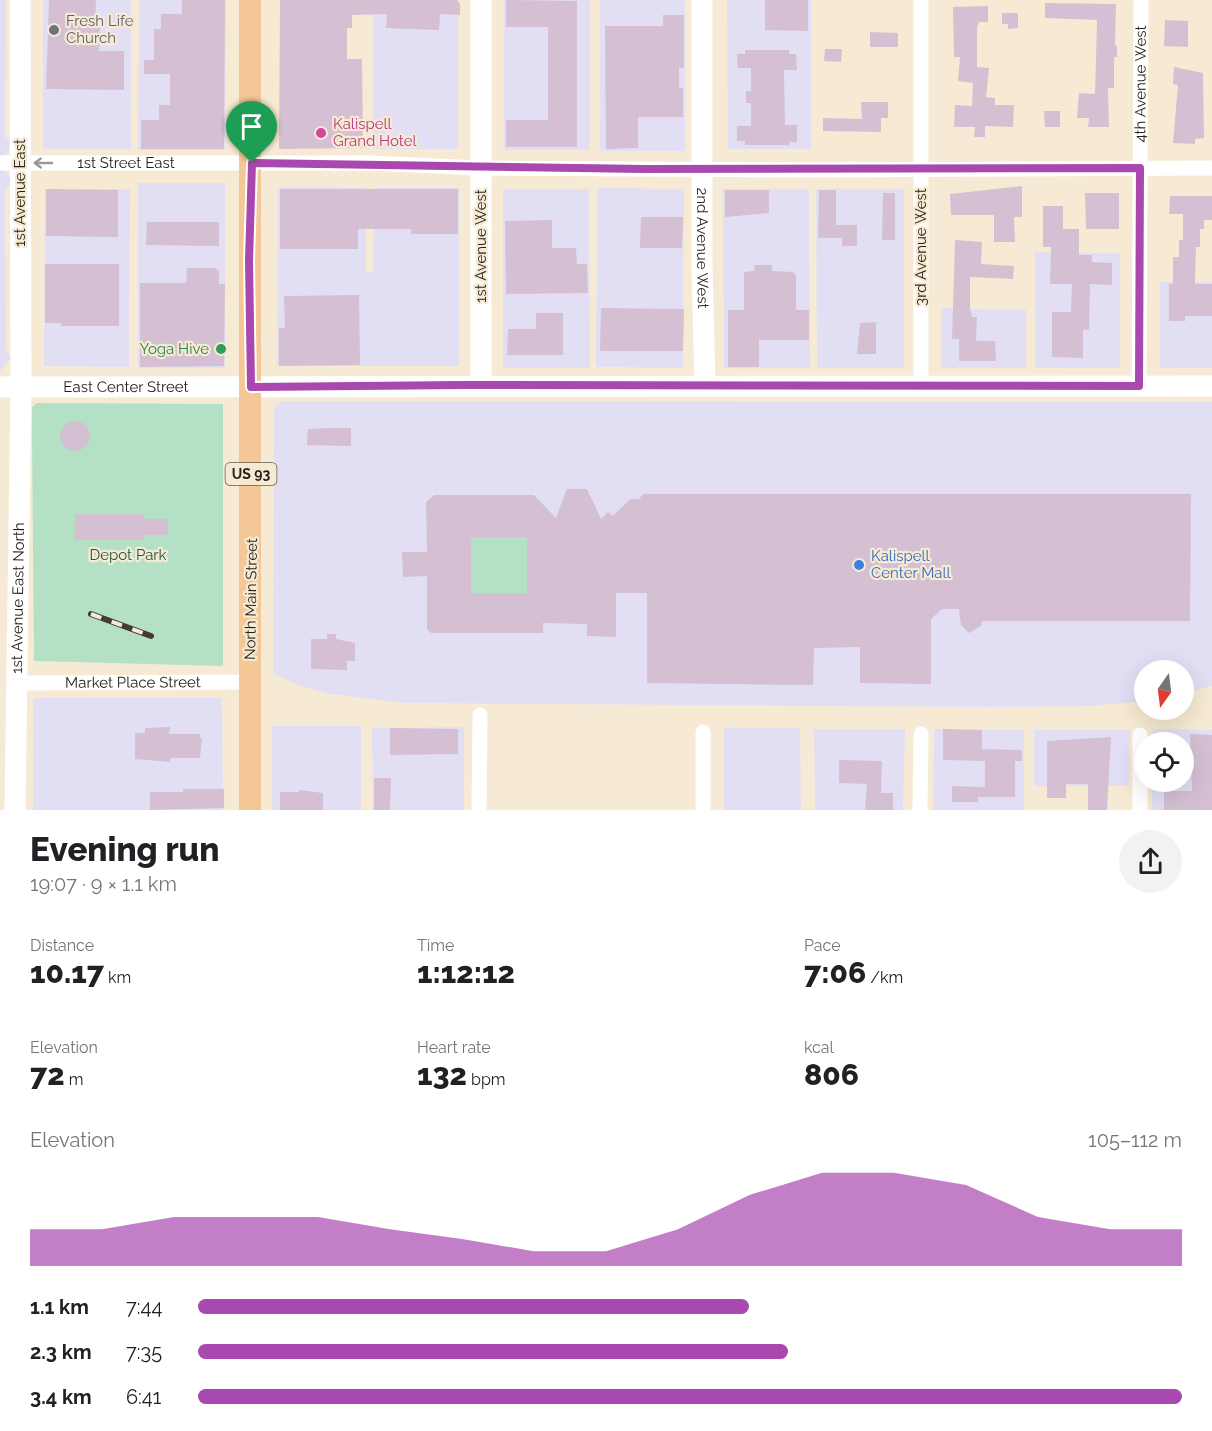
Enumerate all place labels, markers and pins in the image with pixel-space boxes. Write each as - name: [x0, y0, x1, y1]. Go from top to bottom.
- place label: Fresh Life Church: [66, 12, 134, 47]
- marker: Fresh Life Church: [47, 23, 61, 37]
- pin: [226, 101, 277, 163]
- place label: Kalispell Grand Hotel: [333, 115, 418, 150]
- marker: Kalispell Grand Hotel: [314, 126, 328, 140]
- place label: Yoga Hive: [140, 340, 209, 358]
- marker: Yoga Hive: [214, 342, 228, 356]
- place label: Kalispell Center Mall: [871, 547, 952, 582]
- marker: Kalispell Center Mall: [852, 558, 866, 572]

